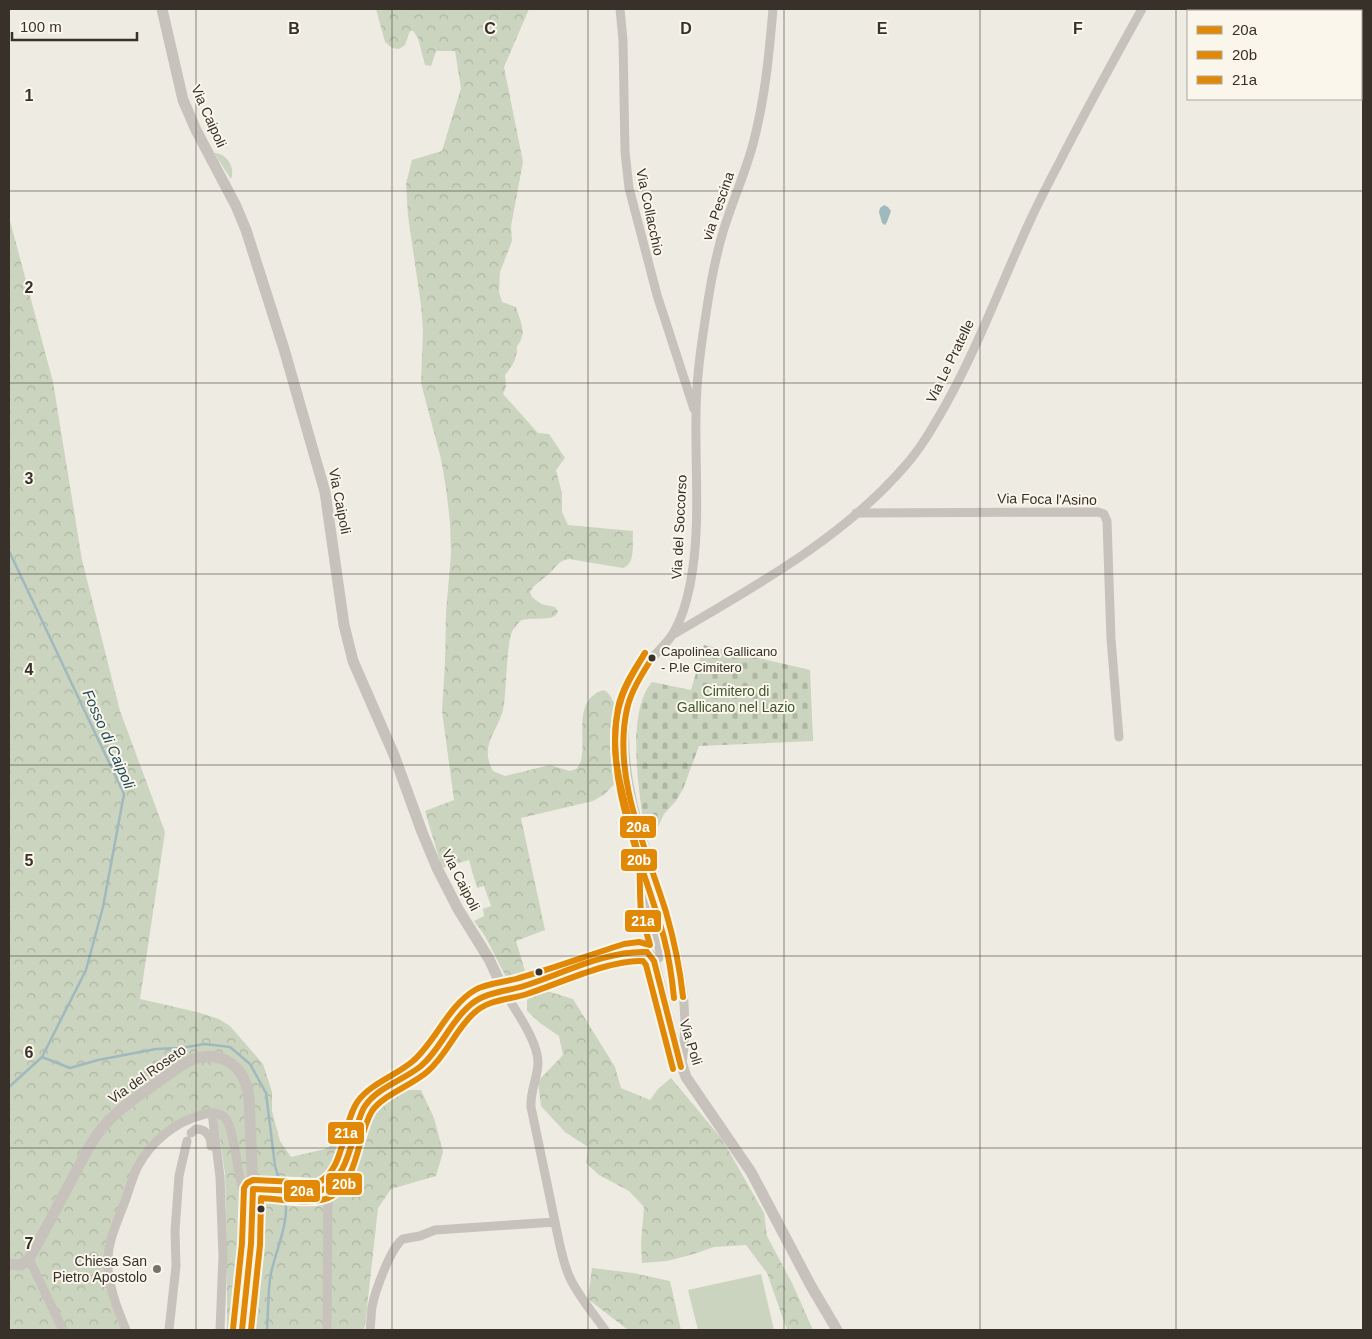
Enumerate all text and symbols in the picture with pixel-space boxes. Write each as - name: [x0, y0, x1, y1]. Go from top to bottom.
- scale bar: [12, 10, 138, 42]
- legend: [1187, 10, 1362, 100]
- text: 100 m: [20, 18, 62, 35]
- text: B: [288, 20, 300, 37]
- text: C: [484, 20, 496, 37]
- text: D: [680, 20, 692, 37]
- text: E: [877, 20, 888, 37]
- text: F: [1073, 20, 1083, 37]
- text: 20a: [1232, 21, 1258, 38]
- text: 20b: [1232, 46, 1257, 63]
- text: 21a: [1232, 71, 1258, 88]
- street label: Via Caipoli: [188, 82, 230, 150]
- text: 1: [25, 87, 34, 104]
- street label: Via Collacchio: [633, 167, 667, 257]
- street label: via Pescina: [699, 169, 737, 242]
- text: 2: [25, 279, 34, 296]
- street label: Via Le Pratelle: [923, 316, 977, 405]
- street label: Via Caipoli: [326, 467, 354, 535]
- text: 3: [25, 470, 34, 487]
- street label: Via del Soccorso: [668, 474, 690, 580]
- street label: Via Foca l'Asino: [997, 490, 1097, 508]
- place label: Capolinea Gallicano - P.le Cimitero: [661, 644, 777, 675]
- marker: Capolinea Gallicano - P.le Cimitero: [647, 653, 657, 663]
- text: 4: [25, 661, 34, 678]
- park label: Cimitero di Gallicano nel Lazio: [677, 683, 795, 715]
- water label: Fosso di Caipoli: [80, 687, 139, 792]
- line badge: 20a: [619, 815, 657, 839]
- text: 20a: [626, 819, 650, 835]
- street label: Via Caipoli: [439, 847, 483, 913]
- line badge: 20b: [620, 848, 658, 872]
- text: 5: [25, 852, 34, 869]
- text: 20b: [627, 852, 651, 868]
- line badge: 21a: [624, 909, 662, 933]
- text: 21a: [631, 913, 655, 929]
- unlabelled marker: [534, 967, 544, 977]
- street label: Via Poli: [676, 1017, 706, 1067]
- street label: Via del Roseto: [105, 1041, 189, 1107]
- text: 6: [25, 1044, 34, 1061]
- line badge: 21a: [327, 1121, 365, 1145]
- text: 21a: [334, 1125, 358, 1141]
- line badge: 20b: [325, 1172, 363, 1196]
- text: 20b: [332, 1176, 356, 1192]
- line badge: 20a: [283, 1179, 321, 1203]
- text: 20a: [290, 1183, 314, 1199]
- unlabelled marker: [256, 1204, 266, 1214]
- text: 7: [25, 1235, 34, 1252]
- place label: Chiesa San Pietro Apostolo: [53, 1253, 147, 1285]
- marker: Chiesa San Pietro Apostolo: [151, 1263, 163, 1275]

